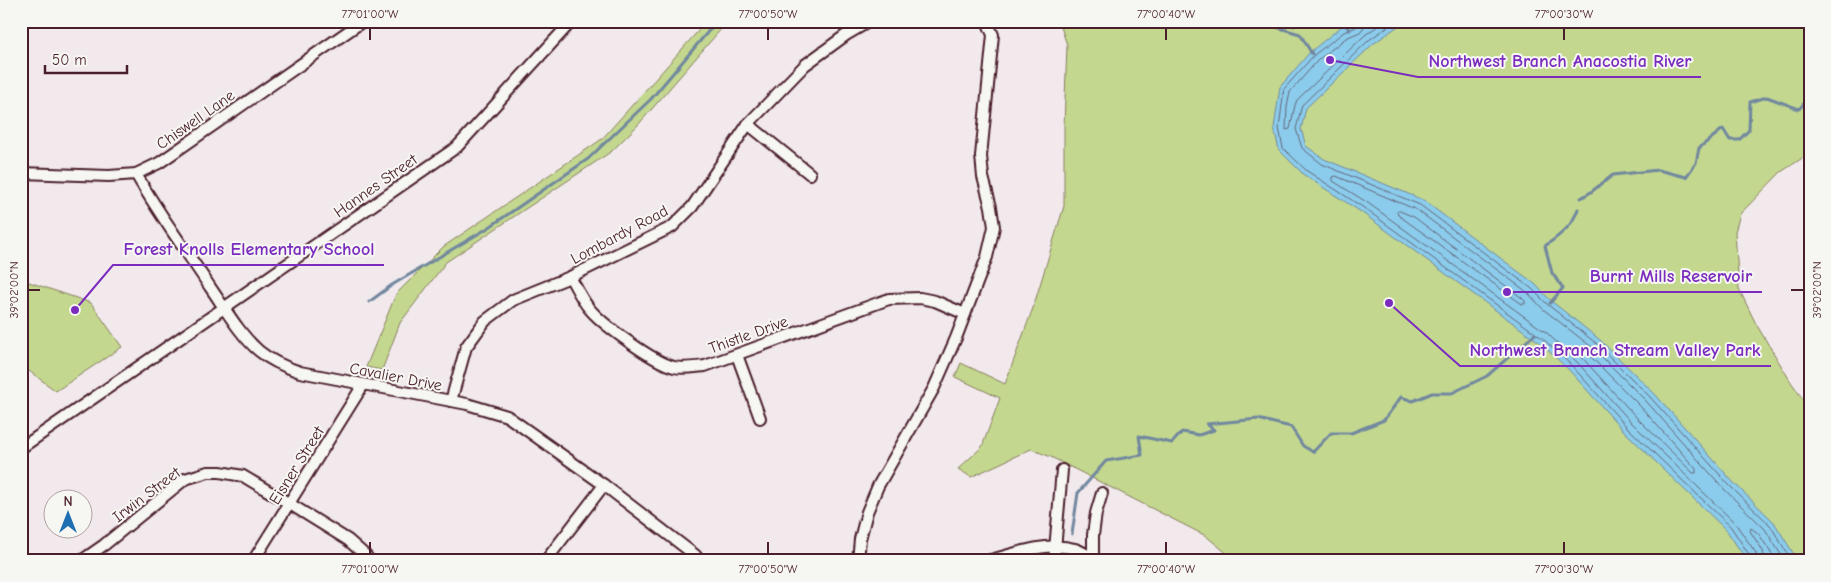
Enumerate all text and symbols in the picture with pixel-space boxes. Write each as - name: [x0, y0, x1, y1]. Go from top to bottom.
- text: 77°01'00"W: [341, 7, 399, 21]
- text: 77°00'50"W: [739, 7, 798, 21]
- text: 77°00'40"W: [1137, 7, 1196, 21]
- text: 77°00'30"W: [1535, 7, 1594, 21]
- scale bar: [45, 42, 128, 74]
- callout: Northwest Branch Anacostia River: [1418, 44, 1701, 77]
- text: 50 m: [52, 51, 87, 69]
- text: Northwest Branch Anacostia River: [1428, 51, 1692, 72]
- street label: Chiswell Lane: [153, 86, 238, 153]
- street label: Hannes Street: [330, 150, 421, 221]
- street label: Lombardy Road: [568, 202, 671, 268]
- callout: Forest Knolls Elementary School: [113, 232, 384, 265]
- text: Forest Knolls Elementary School: [124, 239, 374, 260]
- callout: Burnt Mills Reservoir: [1580, 259, 1762, 292]
- text: 39°02'00"N: [7, 261, 21, 319]
- text: 39°02'00"N: [1810, 261, 1824, 319]
- text: Burnt Mills Reservoir: [1590, 266, 1753, 287]
- street label: Thistle Drive: [706, 312, 790, 358]
- callout: Northwest Branch Stream Valley Park: [1460, 333, 1771, 366]
- text: Northwest Branch Stream Valley Park: [1469, 340, 1761, 361]
- street label: Cavalier Drive: [348, 359, 444, 395]
- street label: Eisner Street: [266, 423, 328, 508]
- street label: Irwin Street: [109, 463, 184, 526]
- north arrow: [42, 490, 92, 540]
- text: N: [63, 493, 73, 510]
- text: 77°01'00"W: [341, 562, 399, 576]
- text: 77°00'50"W: [739, 562, 798, 576]
- text: 77°00'40"W: [1137, 562, 1196, 576]
- text: 77°00'30"W: [1535, 562, 1594, 576]

